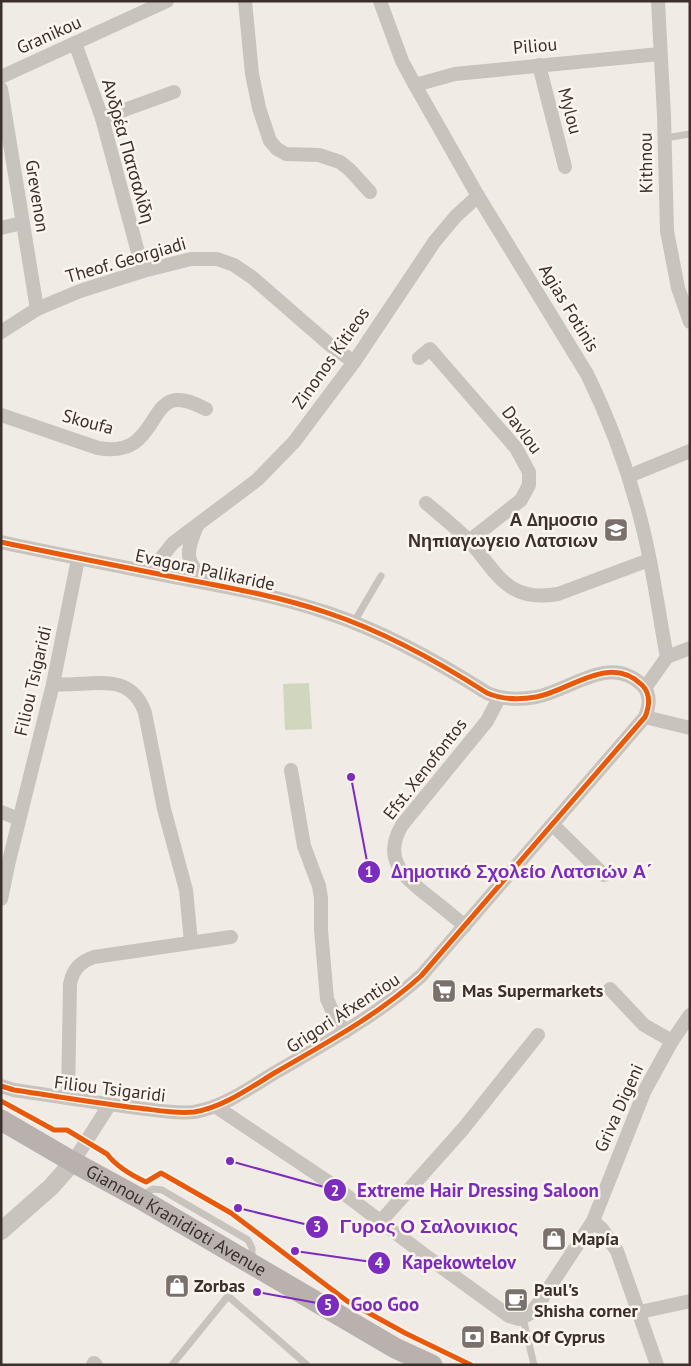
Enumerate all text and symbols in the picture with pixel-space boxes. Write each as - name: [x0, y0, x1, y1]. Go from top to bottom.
- street label: Granikou: [13, 10, 85, 59]
- street label: Piliou: [512, 32, 558, 59]
- street label: Ανδρέα Πατσαλίδη: [97, 76, 160, 226]
- street label: Mylou: [553, 85, 588, 137]
- street label: Kithnou: [633, 132, 658, 194]
- street label: Grevenon: [20, 158, 55, 234]
- street label: Theof. Georgiadi: [63, 231, 189, 288]
- street label: Agias Fotinis: [534, 260, 605, 356]
- street label: Zinonos Kitieos: [287, 302, 374, 413]
- street label: Davlou: [497, 401, 548, 458]
- street label: Skoufa: [60, 404, 116, 439]
- place label: Α Δημοσιο Νηπιαγωγειο Λατσιων: [408, 508, 598, 552]
- school or university icon: Α Δημοσιο Νηπιαγωγειο Λατσιων: [603, 517, 629, 543]
- street label: Evagora Palikaride: [133, 543, 277, 596]
- street label: Filiou Tsigaridi: [9, 624, 56, 738]
- street label: Efst. Xenofontos: [378, 713, 472, 824]
- callout: Δημοτικό Σχολείο Λατσιών Α΄: [357, 855, 663, 889]
- text: Δημοτικό Σχολείο Λατσιών Α΄: [391, 859, 653, 883]
- text: 1: [365, 862, 373, 881]
- street label: Grigori Afxentiou: [282, 967, 404, 1058]
- supermarket icon: Mas Supermarkets: [431, 978, 457, 1004]
- place label: Mas Supermarkets: [462, 979, 604, 1002]
- street label: Griva Digeni: [589, 1060, 648, 1156]
- street label: Filiou Tsigaridi: [53, 1070, 167, 1107]
- street label: Giannou Kranidioti Avenue: [82, 1159, 271, 1281]
- callout: Extreme Hair Dressing Saloon: [322, 1173, 609, 1207]
- text: Extreme Hair Dressing Saloon: [357, 1178, 599, 1202]
- text: 2: [331, 1181, 339, 1200]
- callout: Γυρος Ο Σαλονικιος: [305, 1210, 528, 1244]
- text: Γυρος Ο Σαλονικιος: [340, 1214, 518, 1238]
- text: 3: [313, 1217, 321, 1236]
- shop icon: Mapía: [541, 1226, 567, 1252]
- place label: Mapía: [572, 1227, 619, 1250]
- callout: Kapekowtelov: [367, 1246, 526, 1280]
- text: Kapekowtelov: [402, 1250, 517, 1274]
- text: 4: [375, 1253, 384, 1272]
- shop icon: Zorbas: [164, 1273, 190, 1299]
- place label: Zorbas: [194, 1274, 246, 1297]
- place label: Paul's Shisha corner: [534, 1278, 639, 1322]
- cafe icon: Paul's Shisha corner: [503, 1287, 529, 1313]
- callout: Goo Goo: [316, 1288, 429, 1322]
- text: Goo Goo: [351, 1292, 419, 1316]
- text: 5: [324, 1295, 332, 1314]
- bank icon: Bank Of Cyprus: [460, 1324, 486, 1350]
- place label: Bank Of Cyprus: [490, 1325, 606, 1348]

